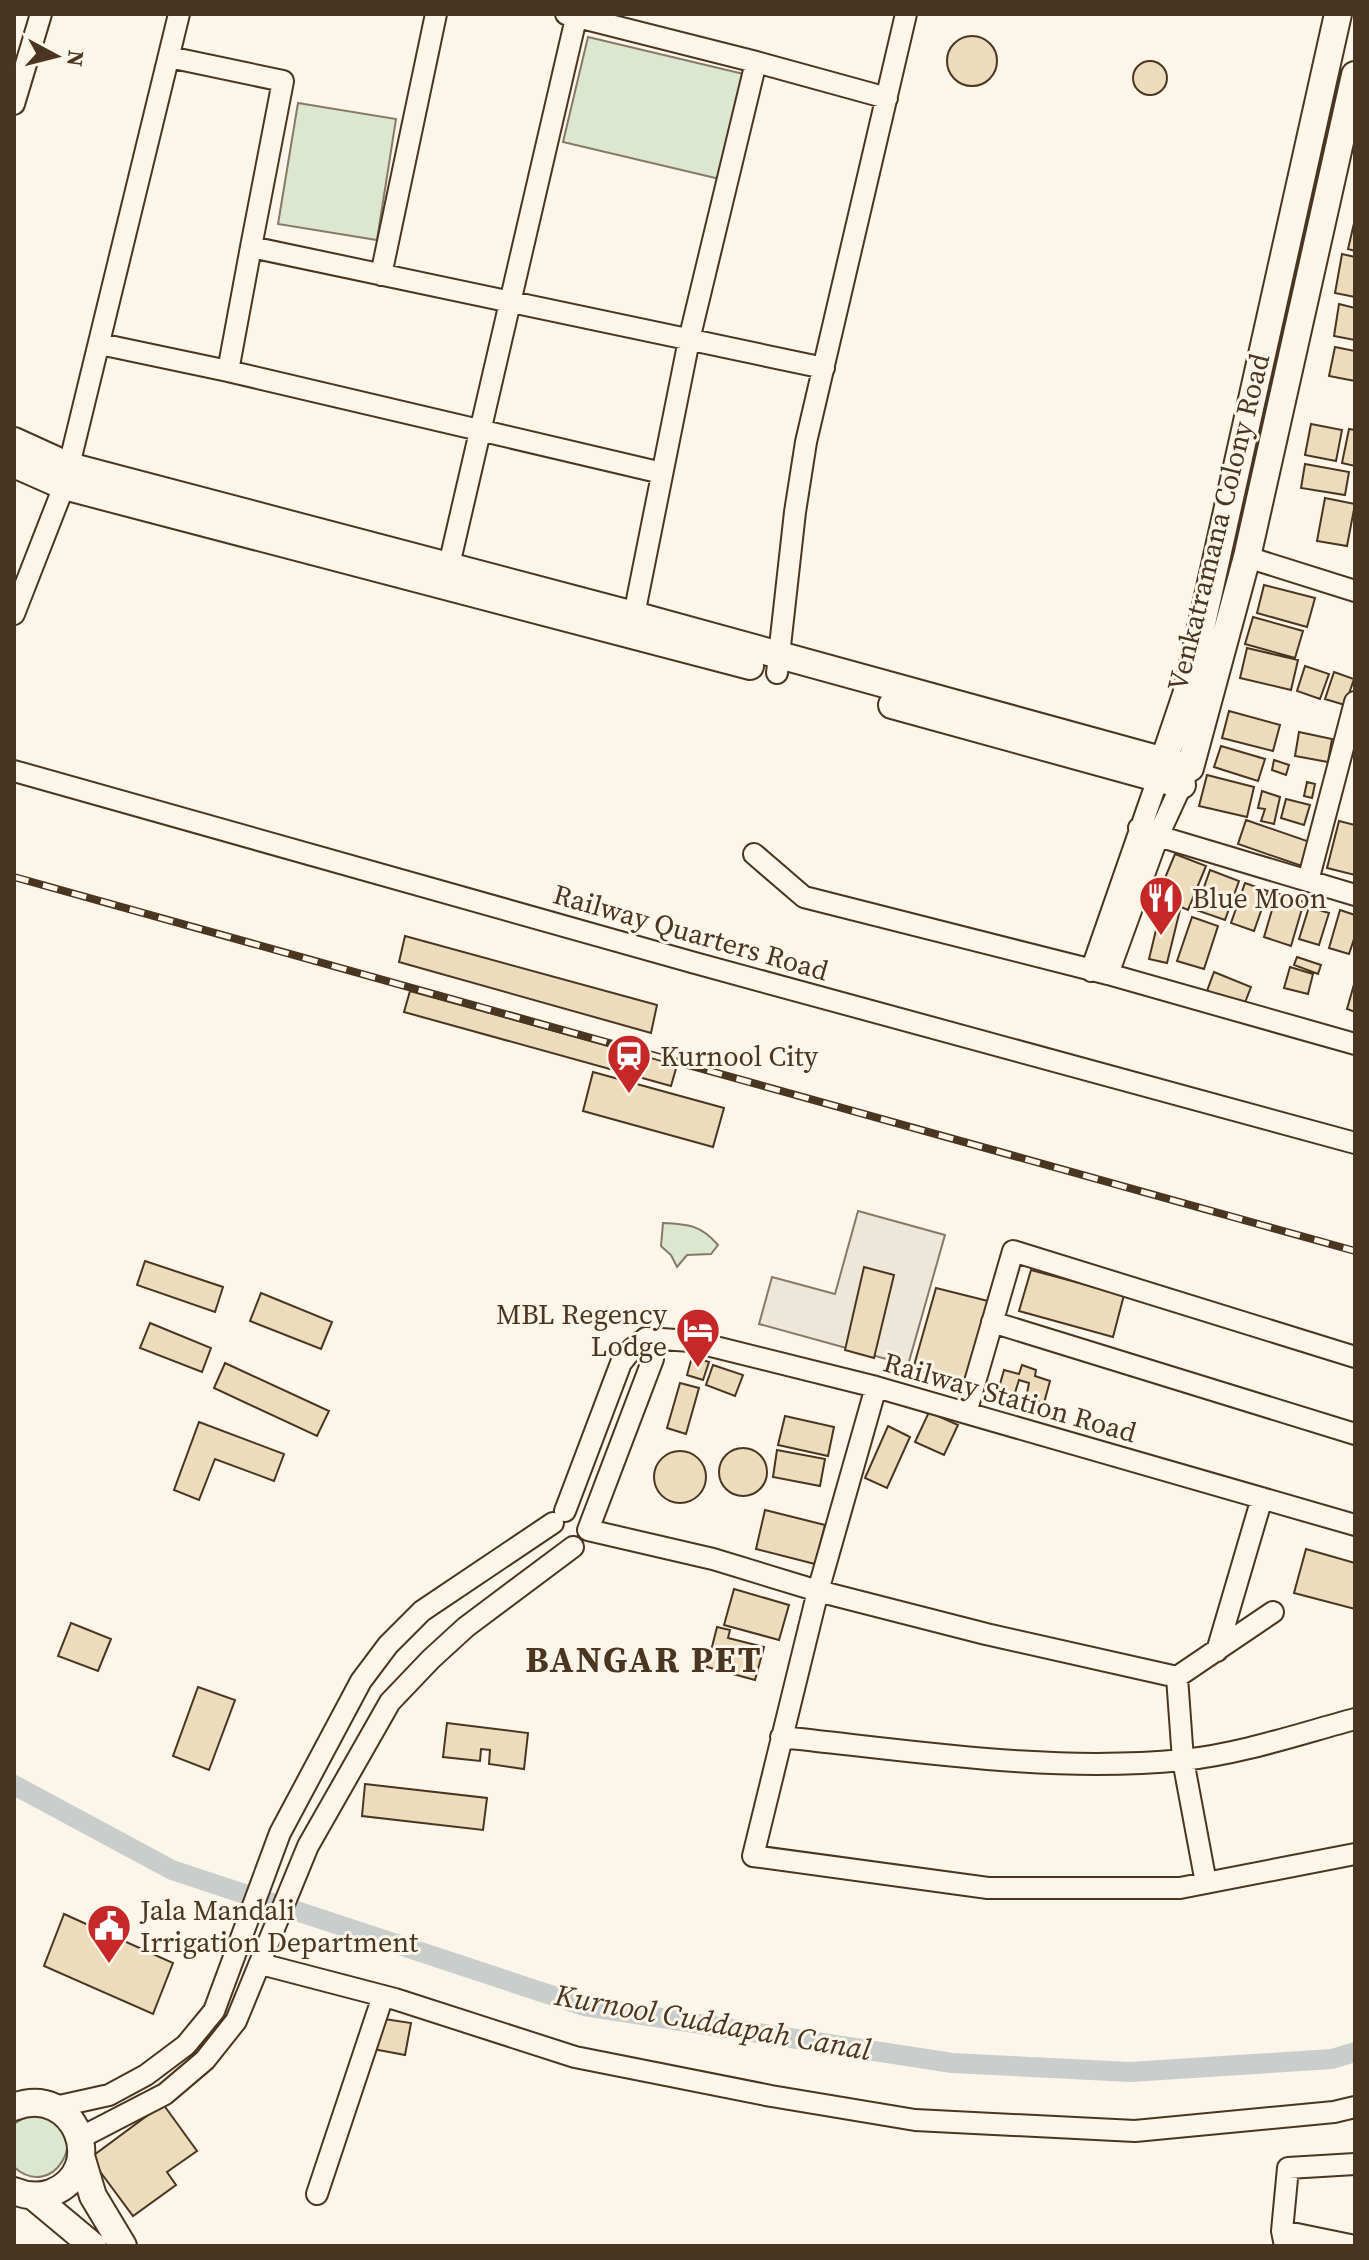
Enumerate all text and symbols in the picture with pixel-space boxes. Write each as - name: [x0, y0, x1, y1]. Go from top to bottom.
- north arrow: [16, 16, 96, 96]
- text: N: [60, 49, 92, 68]
- street label: Venkatramana Colony Road: [1158, 349, 1278, 695]
- restaurant icon: Blue Moon: [1137, 874, 1185, 937]
- street label: Railway Quarters Road: [549, 875, 833, 989]
- place label: Blue Moon: [1192, 879, 1327, 917]
- station icon: Kurnool City: [605, 1032, 653, 1095]
- place label: Kurnool City: [660, 1037, 819, 1075]
- place label: MBL Regency Lodge: [496, 1295, 668, 1365]
- hotel icon: MBL Regency Lodge: [674, 1306, 722, 1369]
- street label: Railway Station Road: [879, 1343, 1141, 1451]
- district label: BANGAR PET: [525, 1635, 763, 1684]
- place label: Jala Mandali Irrigation Department: [139, 1891, 419, 1961]
- public building icon: Jala Mandali Irrigation Department: [85, 1902, 133, 1965]
- water label: Kurnool Cuddapah Canal: [551, 1974, 875, 2070]

